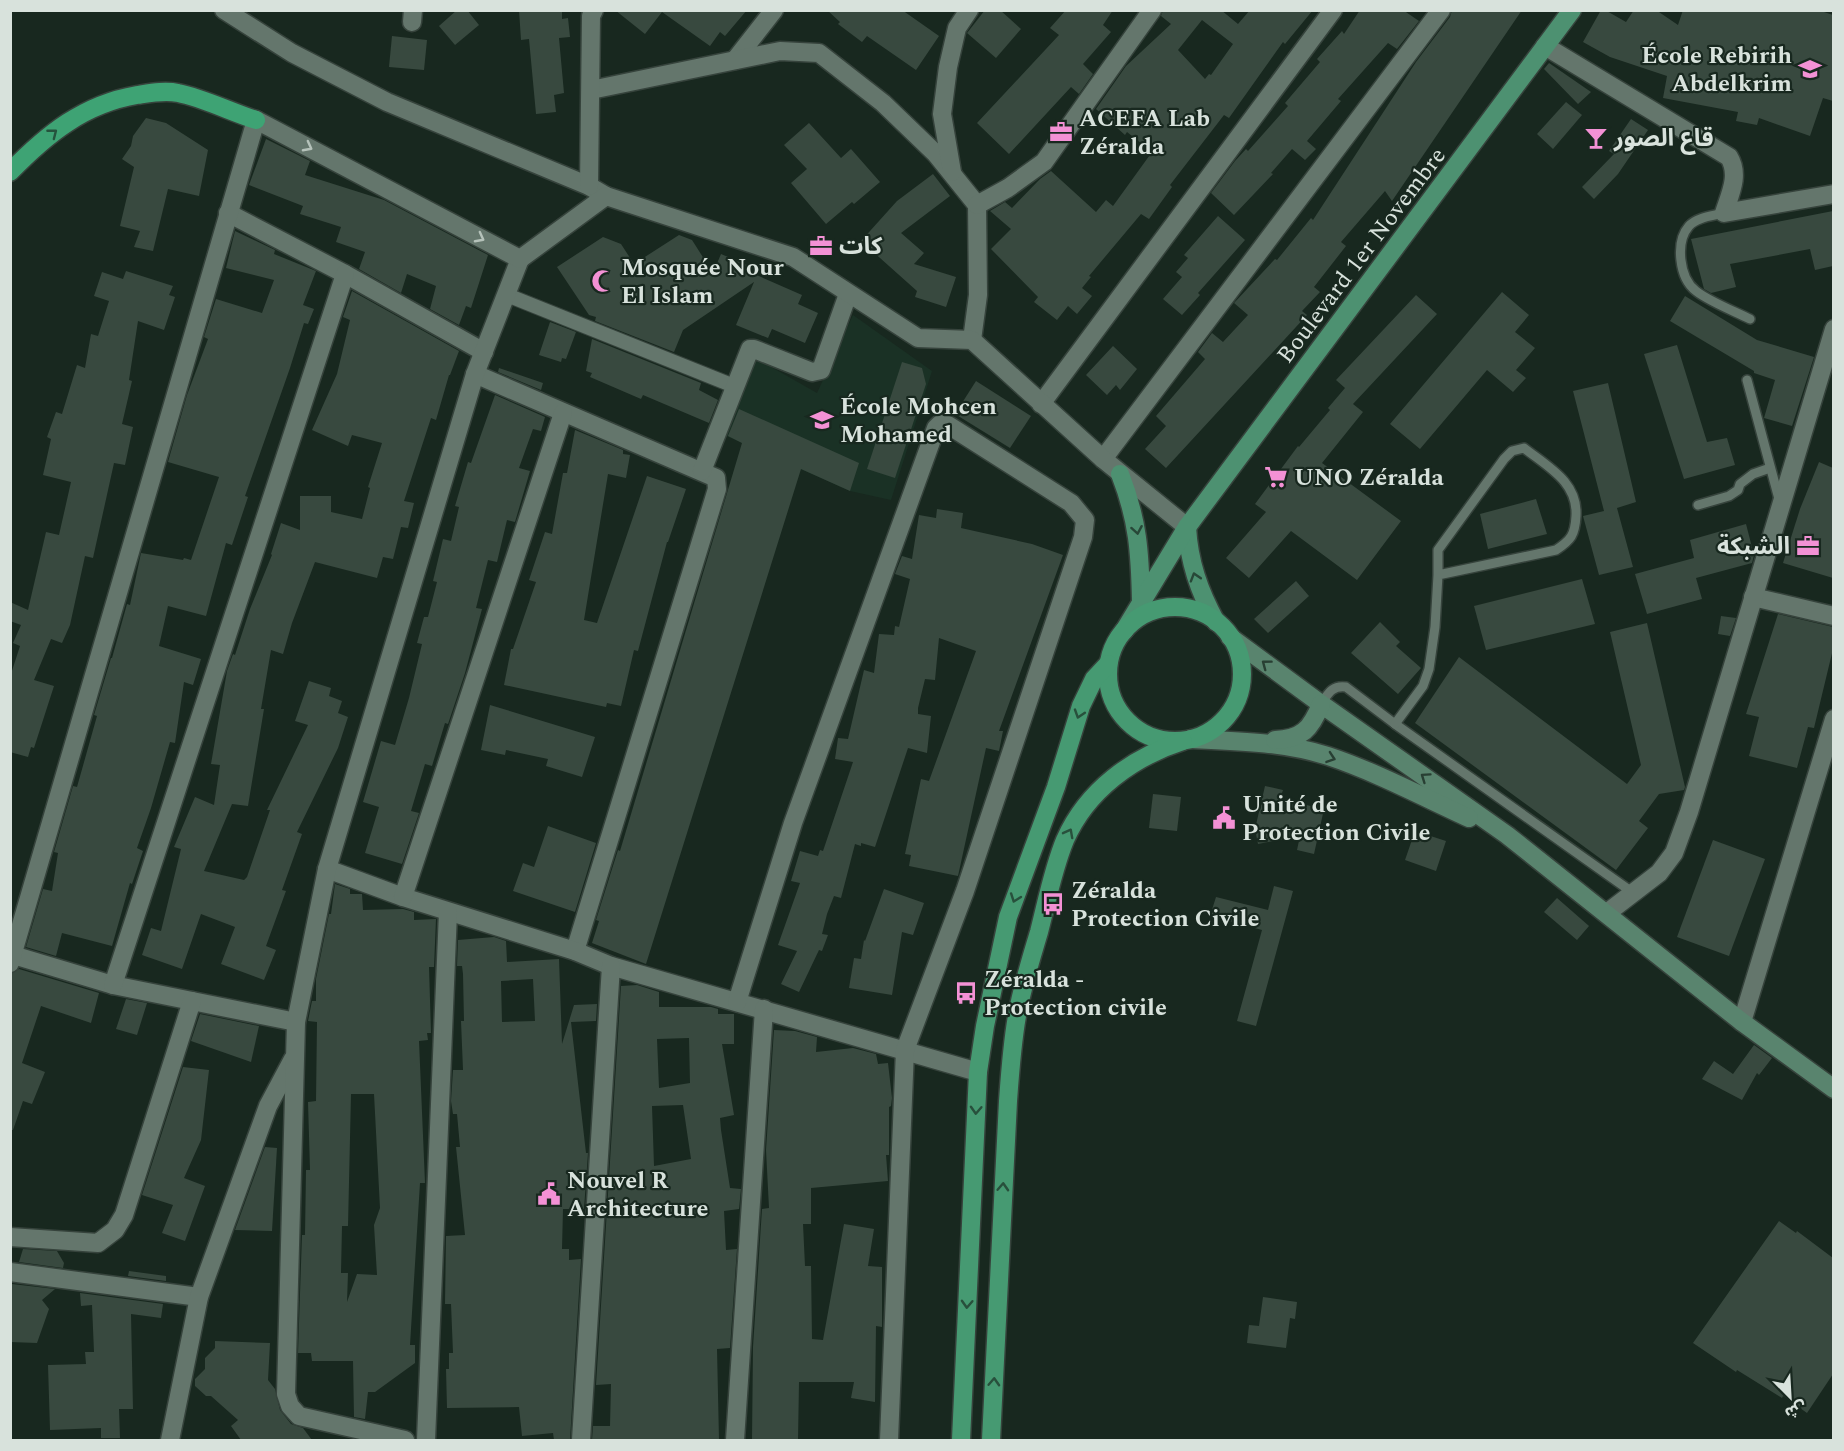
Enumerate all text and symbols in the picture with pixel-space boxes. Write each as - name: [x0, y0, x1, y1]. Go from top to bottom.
- place label: École Rebirih Abdelkrim: [1641, 38, 1792, 102]
- school or university icon: École Rebirih Abdelkrim: [1797, 56, 1823, 82]
- place label: ACEFA Lab Zéralda: [1079, 101, 1210, 165]
- office icon: ACEFA Lab Zéralda: [1048, 119, 1074, 145]
- place label: قاع الصور: [1613, 121, 1714, 157]
- bar icon: قاع الصور: [1583, 125, 1609, 151]
- one-way arrow: [47, 129, 58, 140]
- one-way arrow: [301, 140, 312, 152]
- street label: Boulevard 1er Novembre: [1268, 140, 1455, 371]
- place label: كات: [839, 229, 883, 265]
- one-way arrow: [474, 231, 485, 242]
- office icon: كات: [808, 233, 834, 259]
- place label: Mosquée Nour El Islam: [621, 250, 784, 314]
- mosque icon: Mosquée Nour El Islam: [590, 268, 616, 294]
- place label: École Mohcen Mohamed: [840, 389, 997, 453]
- school or university icon: École Mohcen Mohamed: [809, 407, 835, 433]
- place label: UNO Zéralda: [1294, 460, 1445, 496]
- supermarket icon: UNO Zéralda: [1263, 464, 1289, 490]
- one-way arrow: [1130, 525, 1143, 535]
- place label: الشبكة: [1717, 529, 1790, 565]
- office icon: الشبكة: [1795, 533, 1821, 559]
- one-way arrow: [1190, 572, 1202, 583]
- one-way arrow: [1262, 660, 1273, 671]
- one-way arrow: [1073, 708, 1086, 719]
- one-way arrow: [1326, 750, 1336, 763]
- one-way arrow: [1420, 773, 1431, 784]
- place label: Unité de Protection Civile: [1242, 787, 1430, 851]
- public building icon: Unité de Protection Civile: [1211, 805, 1237, 831]
- one-way arrow: [1062, 828, 1073, 839]
- place label: Zéralda Protection Civile: [1071, 873, 1259, 937]
- bus stop icon: Zéralda Protection Civile: [1040, 891, 1066, 917]
- one-way arrow: [1010, 892, 1023, 903]
- place label: Zéralda - Protection civile: [984, 962, 1167, 1026]
- bus stop icon: Zéralda - Protection civile: [953, 980, 979, 1006]
- one-way arrow: [970, 1105, 983, 1114]
- place label: Nouvel R Architecture: [567, 1163, 708, 1227]
- public building icon: Nouvel R Architecture: [536, 1181, 562, 1207]
- one-way arrow: [997, 1183, 1010, 1192]
- one-way arrow: [961, 1300, 974, 1309]
- north arrow: [1760, 1367, 1820, 1427]
- one-way arrow: [988, 1378, 1001, 1387]
- text: ش: [1781, 1394, 1811, 1425]

